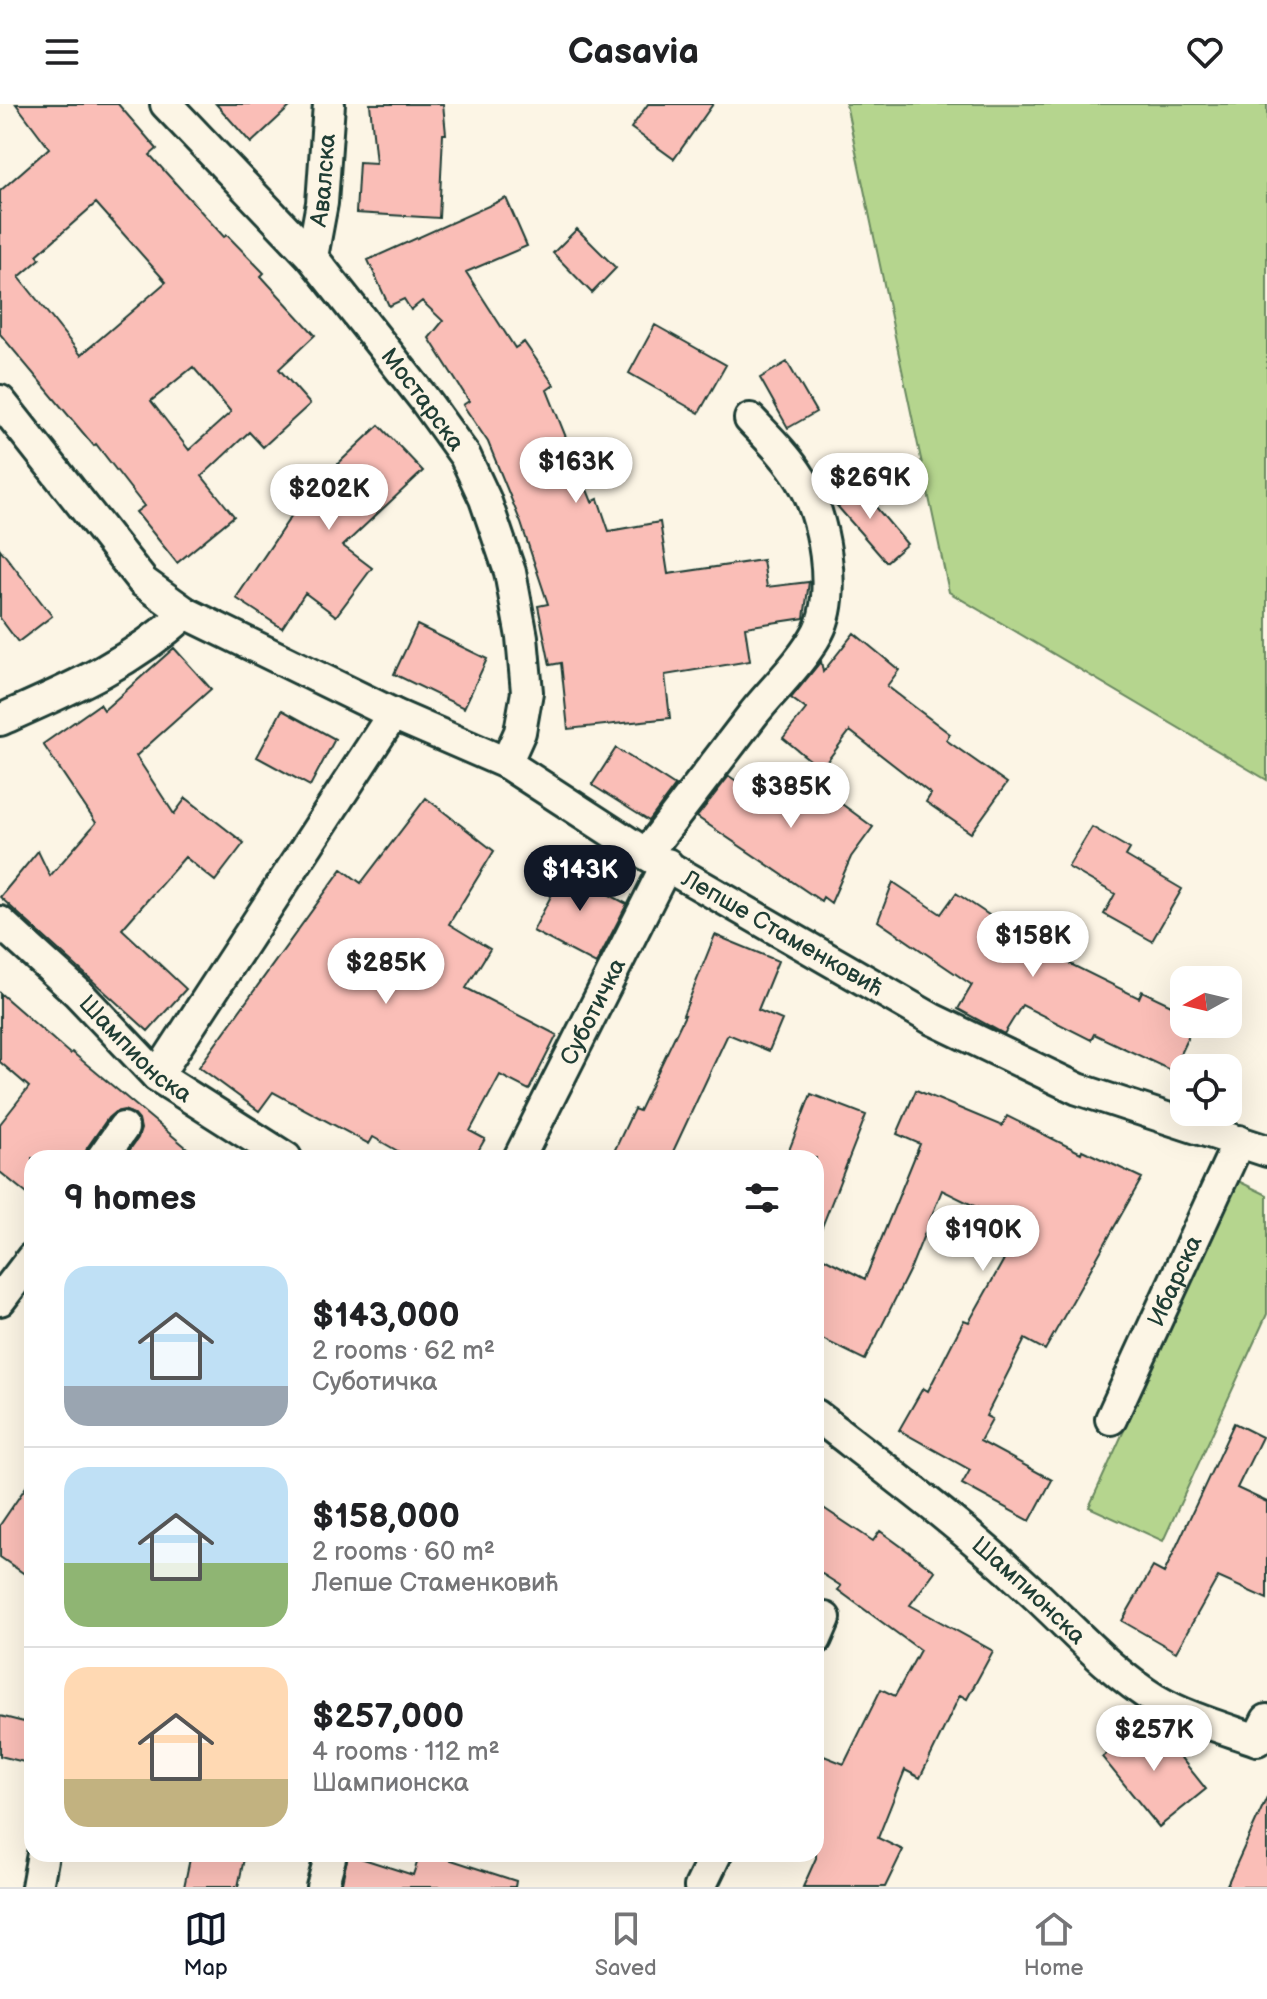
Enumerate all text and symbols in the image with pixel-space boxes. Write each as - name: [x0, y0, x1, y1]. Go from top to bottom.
- icon: menu: [40, 30, 84, 74]
- icon: heart: [1183, 30, 1227, 74]
- text: Casavia: [568, 31, 699, 74]
- street label: Авалска: [303, 132, 341, 230]
- street label: Мостарска: [375, 342, 471, 456]
- pin: $163K: [520, 437, 632, 505]
- text: $163K: [538, 447, 614, 478]
- pin: $269K: [814, 453, 926, 521]
- text: $269K: [829, 463, 911, 494]
- pin: $202K: [273, 464, 385, 532]
- text: $202K: [288, 474, 370, 505]
- pin: $385K: [735, 762, 847, 830]
- text: $385K: [751, 772, 831, 803]
- pin: $143K: [524, 845, 636, 913]
- text: $143K: [542, 855, 618, 886]
- street label: Лепше Стаменковић: [676, 863, 889, 1002]
- pin: $158K: [977, 911, 1089, 979]
- text: $158K: [995, 921, 1071, 952]
- pin: $285K: [330, 938, 442, 1006]
- text: $285K: [345, 948, 427, 979]
- street label: Суботичка: [554, 953, 632, 1070]
- north arrow: [1170, 966, 1242, 1038]
- map controls: [1170, 966, 1242, 1126]
- street label: Шампионска: [73, 989, 197, 1109]
- button: locate: [1170, 1054, 1242, 1126]
- icon: filters: [740, 1176, 784, 1220]
- text: 9 homes: [64, 1178, 196, 1219]
- pin: $190K: [927, 1205, 1039, 1273]
- text: $190K: [944, 1215, 1022, 1246]
- street label: Ибарска: [1141, 1231, 1208, 1331]
- text: $143,000: [312, 1295, 460, 1336]
- icon: home: [128, 1298, 224, 1394]
- text: 2 rooms · 62 m²: [312, 1336, 495, 1367]
- text: Суботичка: [312, 1367, 438, 1398]
- text: $158,000: [312, 1496, 460, 1537]
- icon: home: [128, 1499, 224, 1595]
- street label: Шампионска: [966, 1530, 1092, 1650]
- text: 2 rooms · 60 m²: [312, 1537, 495, 1568]
- text: Лепше Стаменковић: [312, 1568, 559, 1599]
- text: $257,000: [312, 1696, 464, 1737]
- icon: home: [128, 1699, 224, 1795]
- pin: $257K: [1098, 1705, 1210, 1773]
- text: $257K: [1114, 1715, 1194, 1746]
- text: 4 rooms · 112 m²: [312, 1737, 500, 1768]
- text: Шампионска: [312, 1768, 469, 1799]
- tab: Map: [184, 1907, 228, 1982]
- tab: Saved: [595, 1907, 657, 1982]
- tab: Home: [1024, 1907, 1083, 1982]

